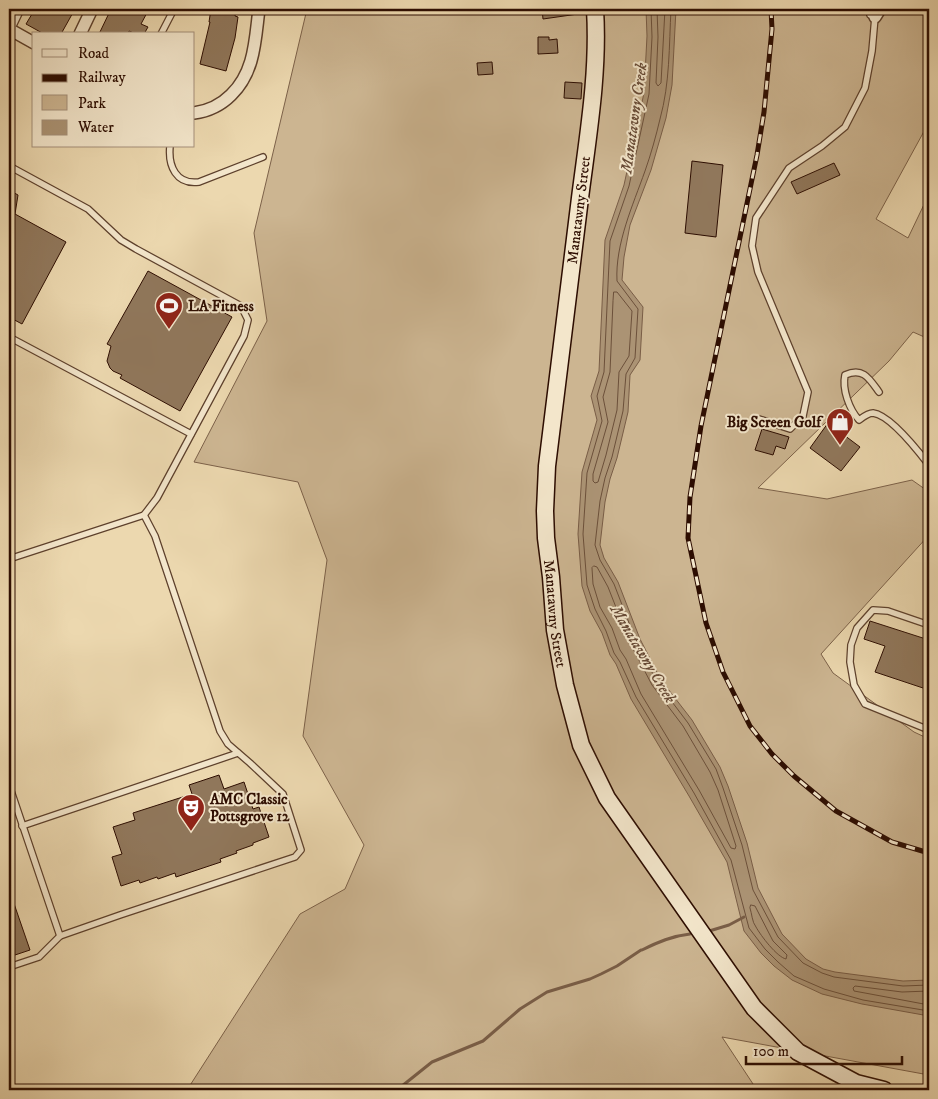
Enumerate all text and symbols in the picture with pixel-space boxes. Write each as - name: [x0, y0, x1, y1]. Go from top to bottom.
- legend: [32, 32, 195, 148]
- text: Road: [78, 44, 110, 63]
- water label: Manatawny Creek: [616, 61, 652, 176]
- text: Railway: [78, 68, 126, 87]
- text: Park: [78, 94, 107, 113]
- text: Water: [77, 118, 114, 137]
- street label: Manatawny Street: [563, 155, 595, 265]
- sports icon: LA Fitness: [154, 291, 184, 330]
- place label: LA Fitness: [188, 297, 254, 316]
- shop icon: Big Screen Golf: [825, 407, 855, 446]
- place label: Big Screen Golf: [727, 413, 824, 432]
- street label: Manatawny Street: [539, 558, 571, 669]
- water label: Manatawny Creek: [605, 600, 680, 707]
- place label: AMC Classic Pottsgrove 12: [209, 790, 290, 826]
- theatre icon: AMC Classic Pottsgrove 12: [176, 793, 206, 832]
- scale bar: [746, 1034, 902, 1066]
- text: 100 m: [753, 1042, 789, 1061]

